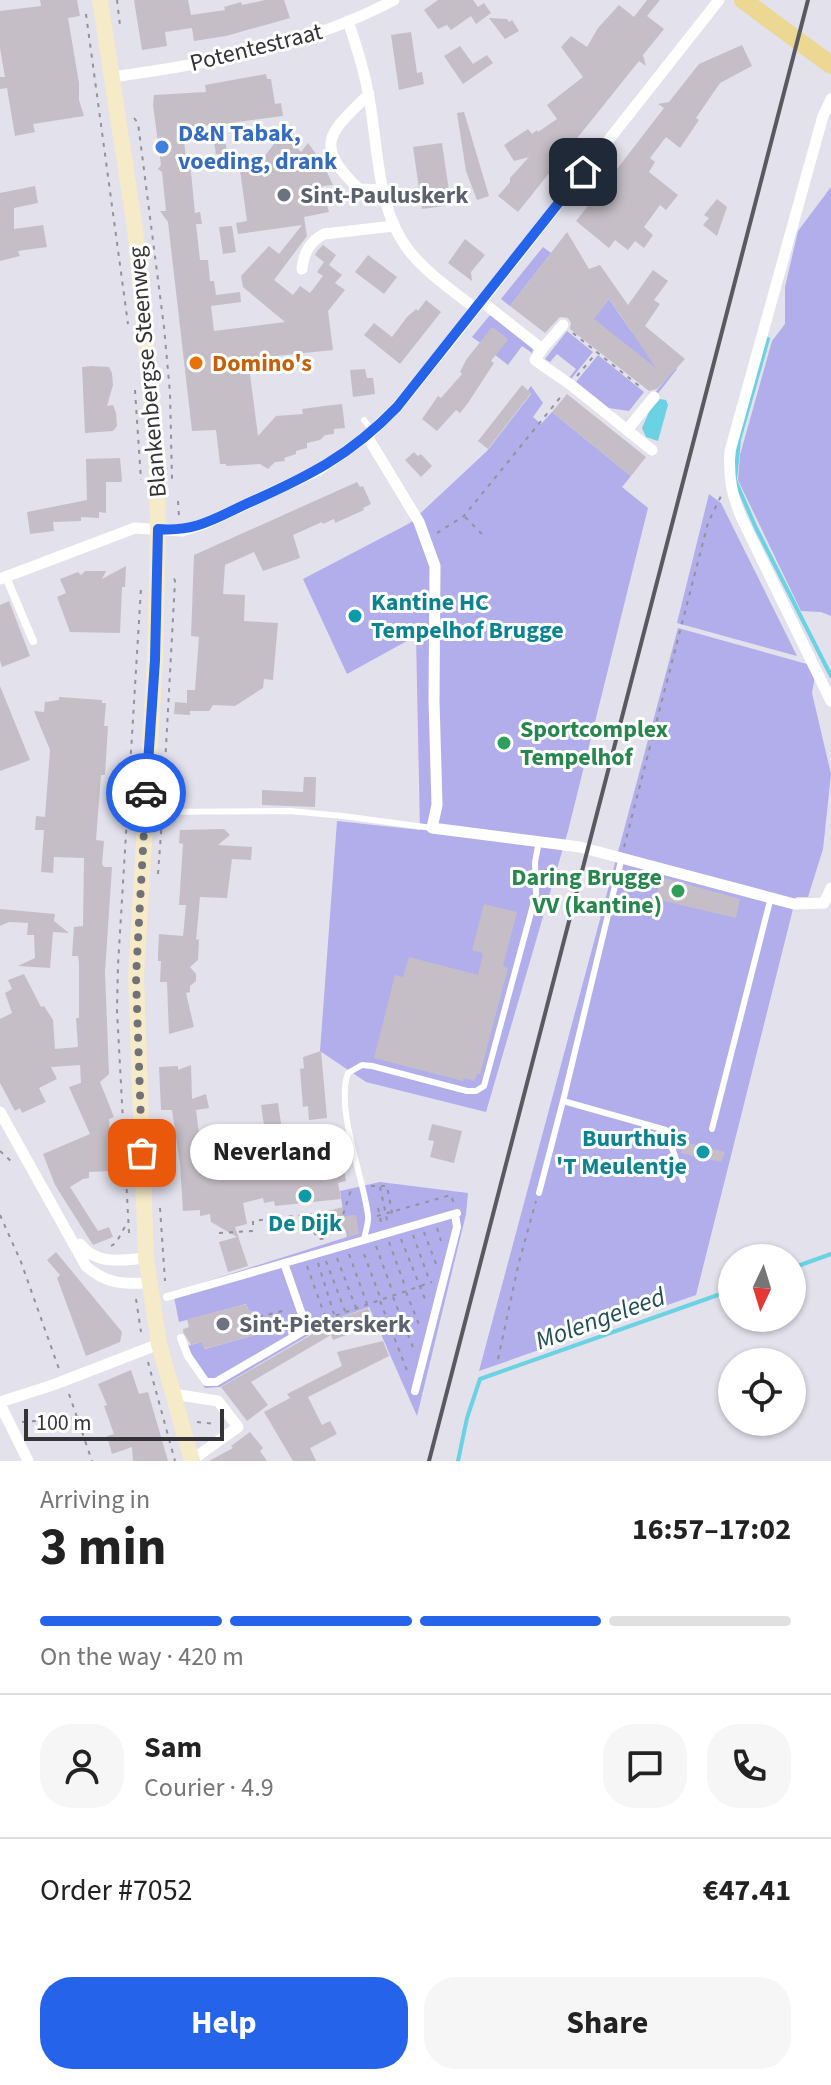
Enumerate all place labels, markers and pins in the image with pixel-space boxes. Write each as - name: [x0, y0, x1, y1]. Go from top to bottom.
- place label: D&N Tabak, voeding, drank: [178, 116, 338, 179]
- marker: D&N Tabak, voeding, drank: [153, 138, 171, 156]
- pin: [549, 138, 617, 206]
- place label: Sint-Pauluskerk: [300, 178, 469, 213]
- marker: Sint-Pauluskerk: [275, 186, 293, 204]
- place label: Domino's: [212, 346, 312, 381]
- marker: Domino's: [187, 354, 205, 372]
- place label: Kantine HC Tempelhof Brugge: [371, 585, 564, 648]
- marker: Kantine HC Tempelhof Brugge: [346, 607, 364, 625]
- place label: Sportcomplex Tempelhof: [520, 712, 668, 775]
- marker: Sportcomplex Tempelhof: [495, 734, 513, 752]
- place label: Daring Brugge VV (kantine): [511, 860, 662, 923]
- marker: Daring Brugge VV (kantine): [669, 882, 687, 900]
- pin: [108, 1119, 176, 1187]
- place label: Buurthuis 'T Meulentje: [556, 1121, 687, 1184]
- callout: Neverland: [190, 1125, 354, 1181]
- marker: Buurthuis 'T Meulentje: [694, 1143, 712, 1161]
- marker: De Dijk: [296, 1187, 314, 1205]
- place label: De Dijk: [268, 1206, 343, 1241]
- place label: Sint-Pieterskerk: [239, 1307, 412, 1342]
- marker: Sint-Pieterskerk: [214, 1315, 232, 1333]

